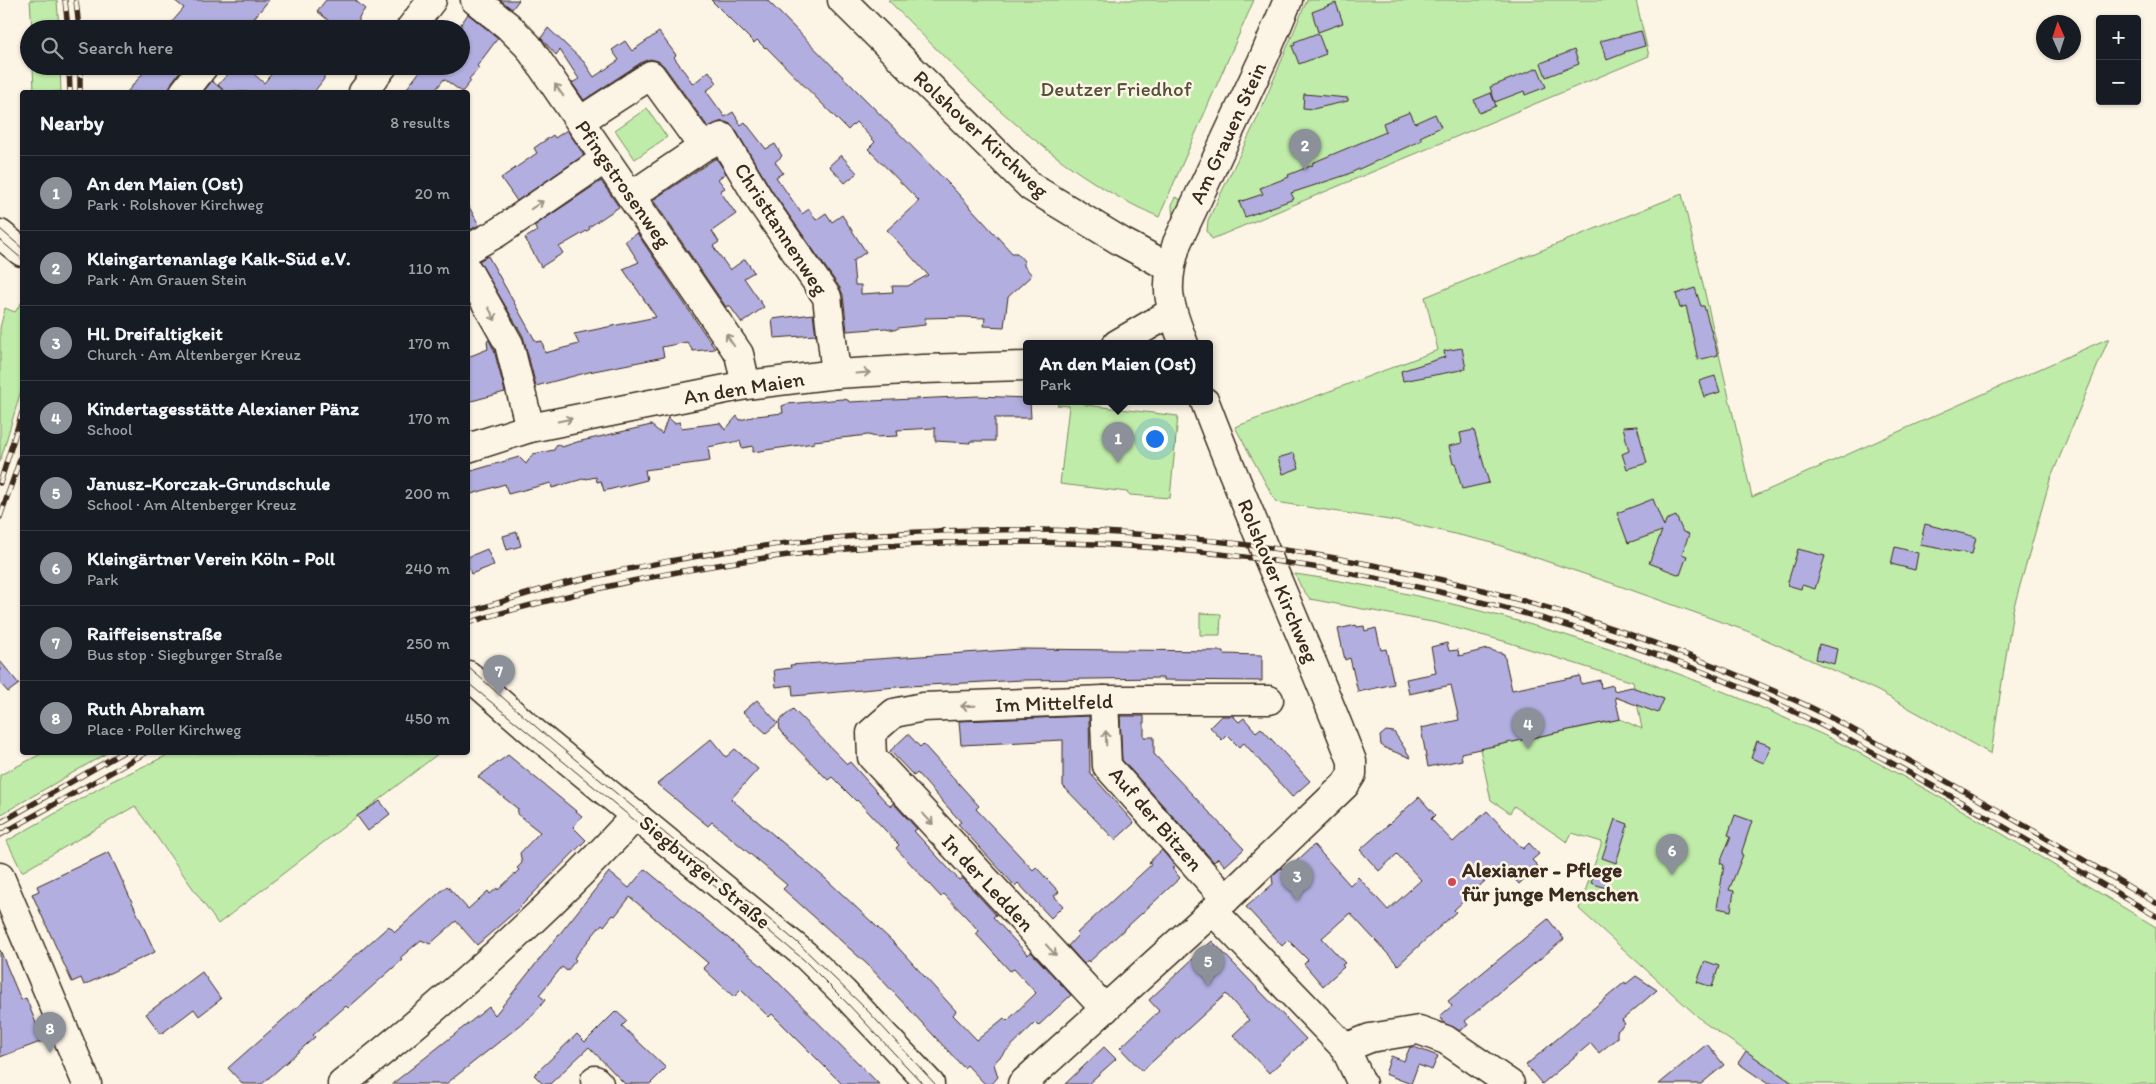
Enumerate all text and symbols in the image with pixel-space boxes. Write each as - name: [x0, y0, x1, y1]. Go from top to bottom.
- north arrow: [2036, 15, 2081, 60]
- map controls: [2096, 15, 2141, 105]
- button: +: [2096, 15, 2141, 60]
- search box: [20, 20, 470, 75]
- icon: search: [38, 34, 66, 62]
- text: Search here: [78, 36, 173, 59]
- street label: Am Grauen Stein: [1184, 58, 1271, 208]
- button: −: [2096, 60, 2141, 105]
- street label: Rolshover Kirchweg: [909, 65, 1054, 203]
- park label: Deutzer Friedhof: [1040, 76, 1192, 101]
- one-way arrow: [554, 84, 564, 98]
- text: Nearby: [40, 110, 104, 135]
- text: 8 results: [390, 113, 450, 132]
- street label: Pfingstrosenweg: [570, 115, 677, 253]
- pin: 2: [1289, 129, 1321, 170]
- street label: Christtannenweg: [729, 158, 834, 300]
- text: An den Maien (Ost): [87, 172, 243, 195]
- text: 1: [52, 184, 60, 203]
- text: 20 m: [415, 184, 450, 203]
- text: Park · Rolshover Kirchweg: [87, 195, 263, 214]
- one-way arrow: [530, 200, 544, 210]
- text: Kleingartenanlage Kalk-Süd e.V.: [87, 247, 351, 270]
- text: 2: [52, 259, 60, 278]
- text: 110 m: [408, 259, 450, 278]
- text: Park · Am Grauen Stein: [87, 270, 247, 289]
- one-way arrow: [487, 306, 497, 321]
- text: Hl. Dreifaltigkeit: [87, 322, 223, 345]
- one-way arrow: [725, 333, 735, 347]
- text: 3: [52, 334, 60, 353]
- text: 170 m: [408, 334, 450, 353]
- popup: [1023, 340, 1213, 405]
- text: Church · Am Altenberger Kreuz: [87, 345, 301, 364]
- text: An den Maien (Ost): [1040, 352, 1196, 375]
- street label: An den Maien: [682, 366, 806, 409]
- one-way arrow: [855, 368, 871, 377]
- text: Park: [1040, 375, 1071, 394]
- text: Kindertagesstätte Alexianer Pänz: [87, 397, 359, 420]
- text: 4: [51, 409, 61, 428]
- text: 170 m: [408, 409, 450, 428]
- one-way arrow: [556, 415, 572, 425]
- text: School: [87, 420, 133, 439]
- pin: 1: [1102, 422, 1134, 463]
- your location: [1142, 426, 1168, 452]
- text: Janusz-Korczak-Grundschule: [87, 472, 330, 495]
- text: 5: [52, 484, 60, 503]
- text: 200 m: [405, 484, 450, 503]
- text: School · Am Altenberger Kreuz: [87, 495, 297, 514]
- street label: Rolshover Kirchweg: [1233, 495, 1324, 667]
- text: Kleingärtner Verein Köln - Poll: [87, 547, 335, 570]
- text: 6: [52, 559, 60, 578]
- text: 240 m: [405, 559, 450, 578]
- text: Park: [87, 570, 118, 589]
- text: Raiffeisenstraße: [87, 622, 222, 645]
- text: 7: [52, 634, 60, 653]
- text: 250 m: [406, 634, 450, 653]
- text: Bus stop · Siegburger Straße: [87, 645, 282, 664]
- pin: 7: [483, 655, 515, 696]
- street label: Im Mittelfeld: [994, 688, 1113, 717]
- text: Ruth Abraham: [87, 697, 205, 720]
- one-way arrow: [961, 701, 977, 710]
- pin: 4: [1512, 708, 1544, 749]
- text: 8: [52, 709, 60, 728]
- text: 450 m: [405, 709, 450, 728]
- text: Place · Poller Kirchweg: [87, 720, 241, 739]
- one-way arrow: [1102, 731, 1111, 747]
- street label: Auf der Bitzen: [1104, 761, 1209, 876]
- street label: Siegburger Straße: [635, 809, 776, 934]
- one-way arrow: [922, 812, 934, 825]
- street label: In der Ledden: [937, 829, 1040, 937]
- pin: 6: [1656, 834, 1688, 875]
- place label: Alexianer - Pflege für junge Menschen: [1461, 857, 1639, 907]
- pin: 3: [1281, 860, 1313, 901]
- marker: Alexianer - Pflege für junge Menschen: [1446, 876, 1458, 888]
- one-way arrow: [1045, 944, 1057, 957]
- pin: 5: [1192, 945, 1224, 986]
- pin: 8: [34, 1012, 66, 1053]

